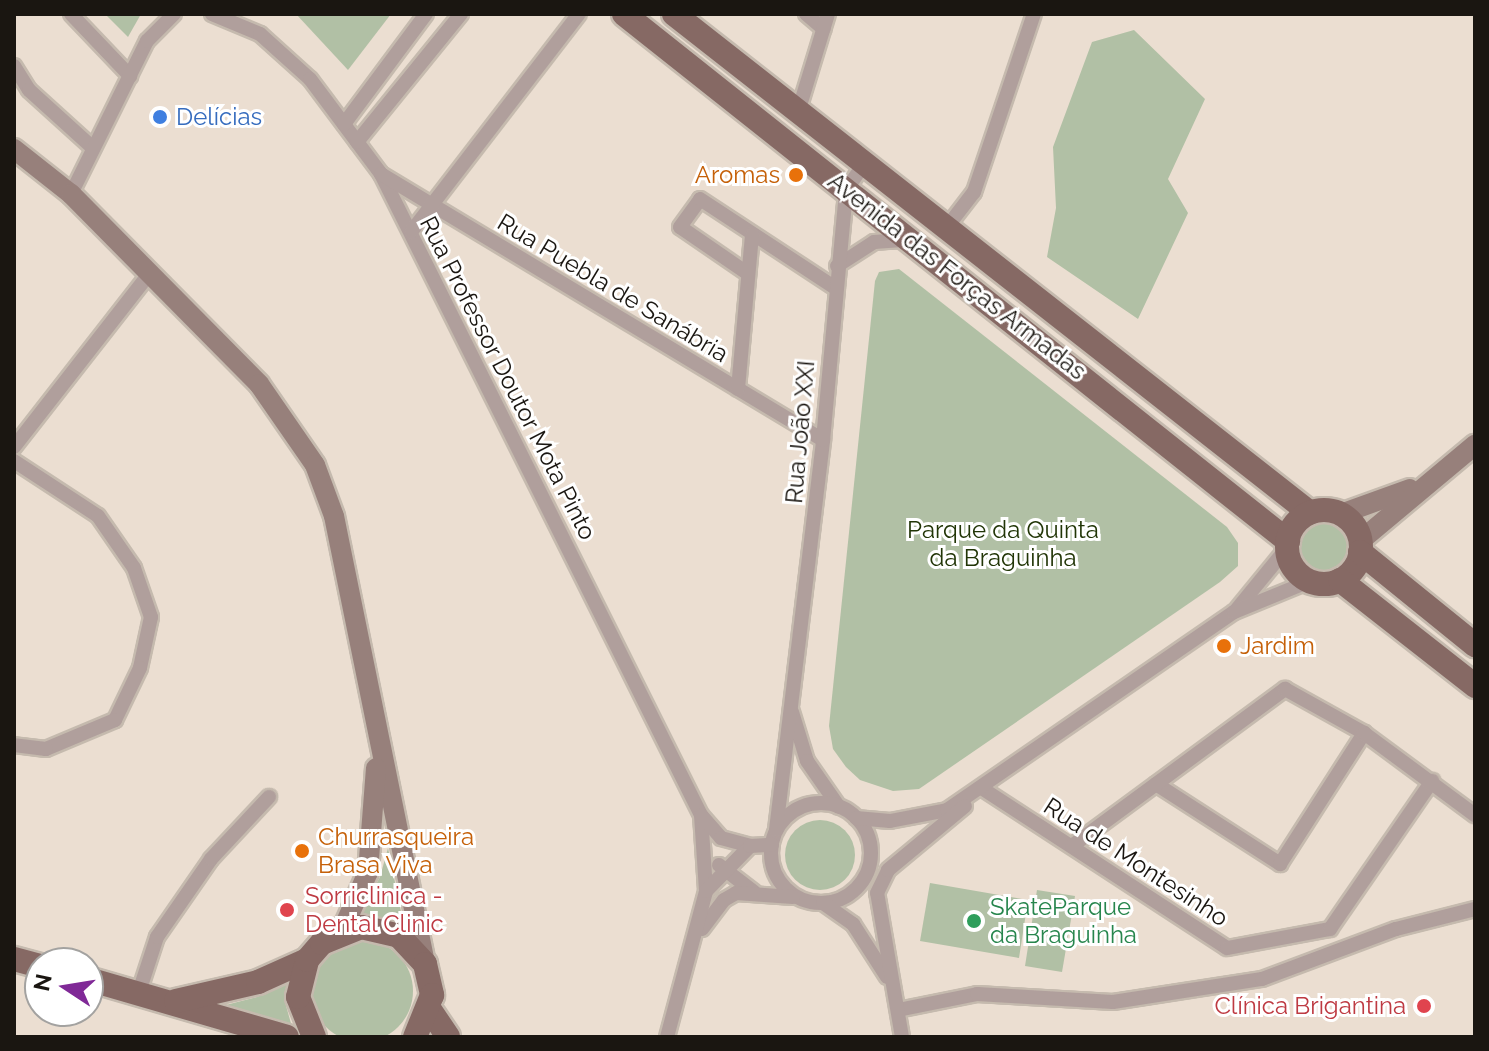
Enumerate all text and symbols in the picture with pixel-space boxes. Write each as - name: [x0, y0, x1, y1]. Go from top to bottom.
- place label: Delícias: [176, 103, 262, 131]
- marker: Delícias: [151, 108, 169, 126]
- place label: Aromas: [695, 161, 780, 189]
- marker: Aromas: [787, 166, 805, 184]
- street label: Avenida das Forças Armadas: [822, 166, 1092, 386]
- street label: Rua Puebla de Sanábria: [492, 208, 734, 368]
- street label: Rua Professor Doutor Mota Pinto: [413, 211, 603, 545]
- street label: Rua João XXI: [779, 359, 821, 505]
- park label: Parque da Quinta da Braguinha: [907, 516, 1099, 572]
- place label: Jardim: [1240, 632, 1315, 660]
- marker: Jardim: [1215, 637, 1233, 655]
- street label: Rua de Montesinho: [1038, 792, 1234, 932]
- place label: Churrasqueira Brasa Viva: [318, 823, 474, 879]
- marker: Churrasqueira Brasa Viva: [293, 842, 311, 860]
- place label: Sorriclinica - Dental Clinic: [305, 882, 445, 938]
- place label: SkateParque da Braguinha: [990, 893, 1137, 949]
- marker: Sorriclinica - Dental Clinic: [276, 899, 298, 921]
- marker: SkateParque da Braguinha: [965, 912, 983, 930]
- north arrow: [24, 947, 104, 1027]
- text: N: [28, 972, 57, 993]
- place label: Clínica Brigantina: [1214, 992, 1406, 1020]
- marker: Clínica Brigantina: [1413, 995, 1435, 1017]

